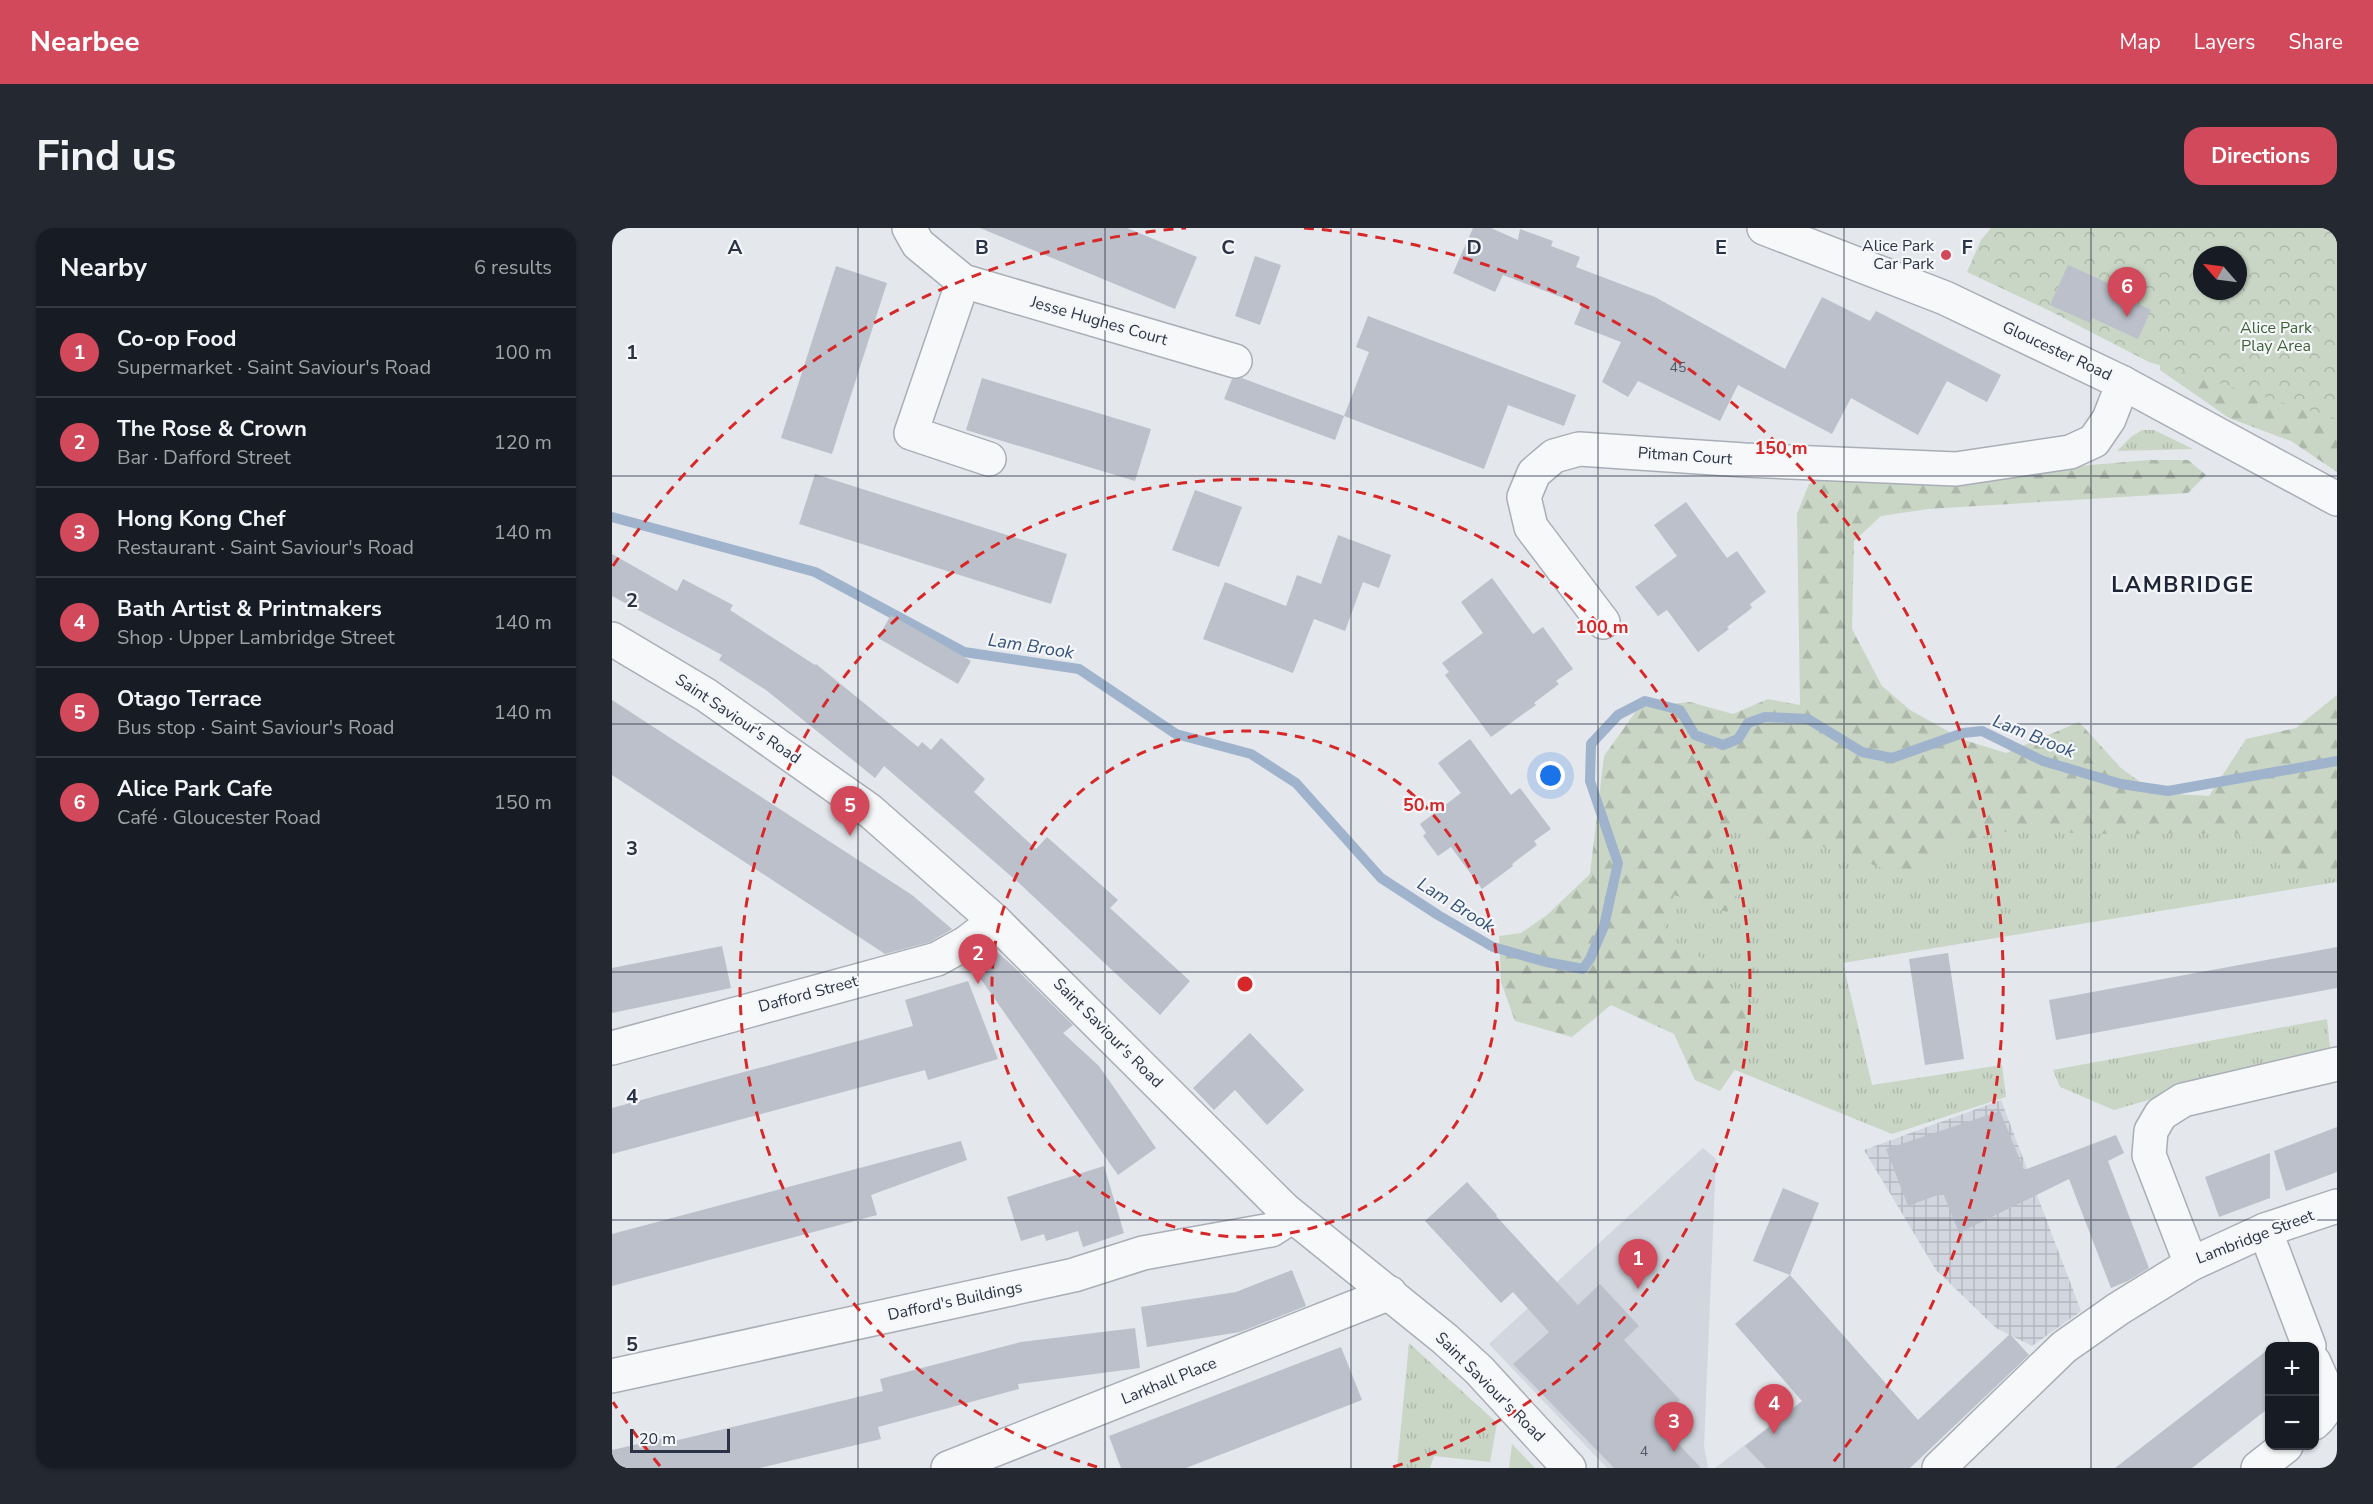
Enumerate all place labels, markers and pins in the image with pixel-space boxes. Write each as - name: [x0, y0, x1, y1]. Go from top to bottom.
- place label: Alice Park Car Park: [1862, 235, 1935, 275]
- marker: Alice Park Car Park: [1939, 248, 1953, 262]
- pin: 6: [2108, 268, 2146, 317]
- pin: 5: [830, 786, 870, 836]
- pin: 2: [958, 934, 998, 984]
- centre of rings: [1235, 974, 1255, 994]
- pin: 1: [1618, 1240, 1658, 1289]
- pin: 4: [1754, 1384, 1794, 1434]
- pin: 3: [1654, 1402, 1694, 1452]

